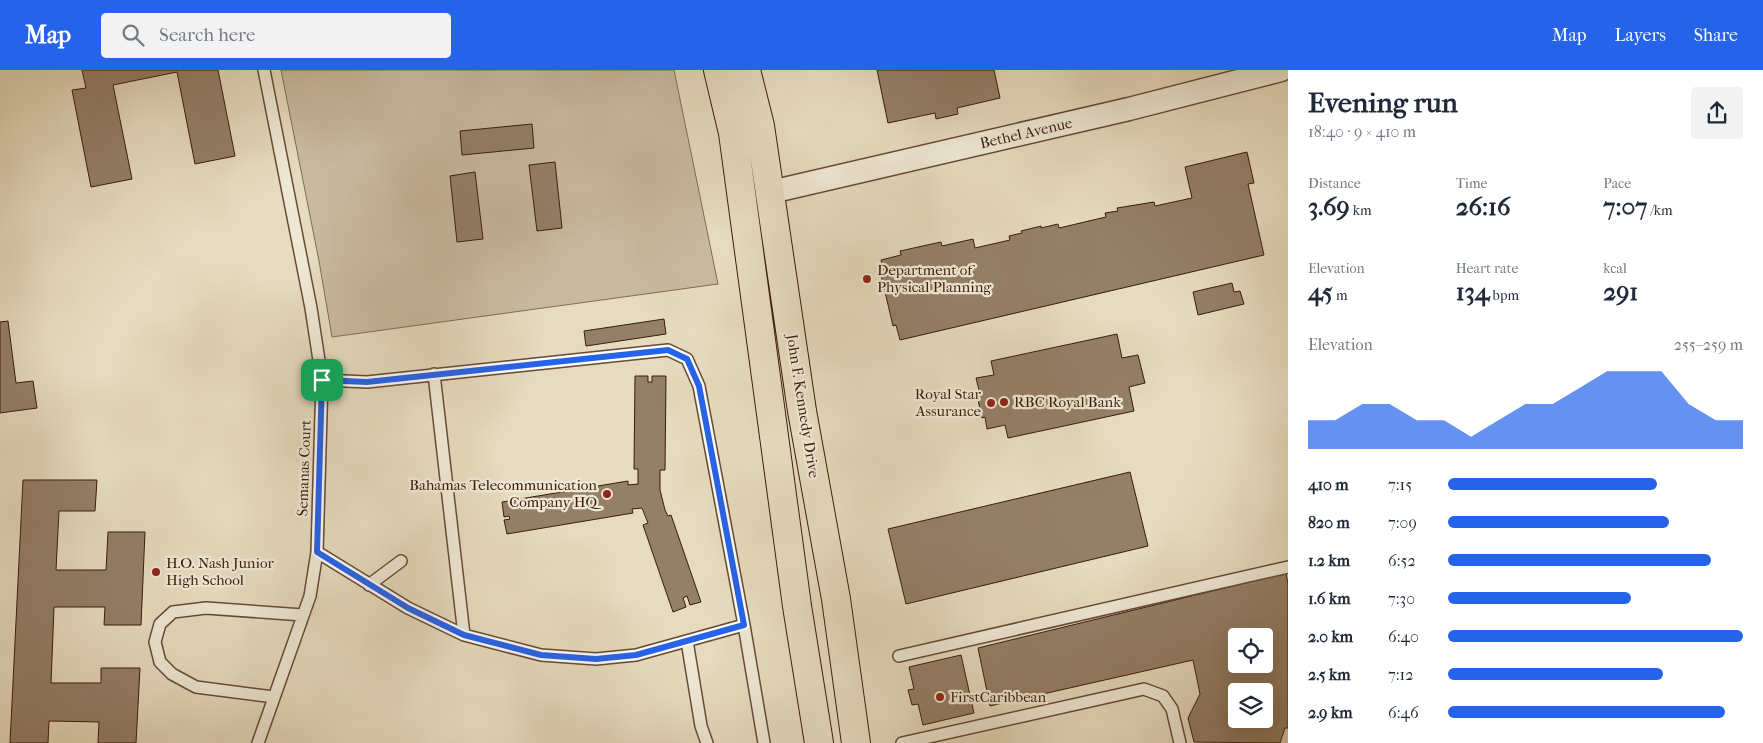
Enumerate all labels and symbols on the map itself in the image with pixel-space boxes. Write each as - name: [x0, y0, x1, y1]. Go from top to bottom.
- street label: Bethel Avenue: [978, 114, 1074, 152]
- place label: Department of Physical Planning: [877, 261, 992, 296]
- marker: Department of Physical Planning: [861, 273, 873, 285]
- street label: John F. Kennedy Drive: [783, 332, 823, 480]
- pin: [301, 359, 343, 401]
- place label: Royal Star Assurance: [915, 385, 982, 420]
- place label: RBC Royal Bank: [1014, 393, 1121, 411]
- marker: RBC Royal Bank: [998, 396, 1010, 408]
- marker: Royal Star Assurance: [985, 397, 997, 409]
- street label: Semanas Court: [293, 419, 315, 517]
- place label: Bahamas Telecommunication Company HQ: [409, 476, 602, 511]
- marker: Bahamas Telecommunication Company HQ: [601, 488, 613, 500]
- place label: H.O. Nash Junior High School: [166, 554, 274, 589]
- marker: H.O. Nash Junior High School: [150, 566, 162, 578]
- place label: FirstCaribbean: [950, 688, 1046, 706]
- marker: FirstCaribbean: [934, 691, 946, 703]

